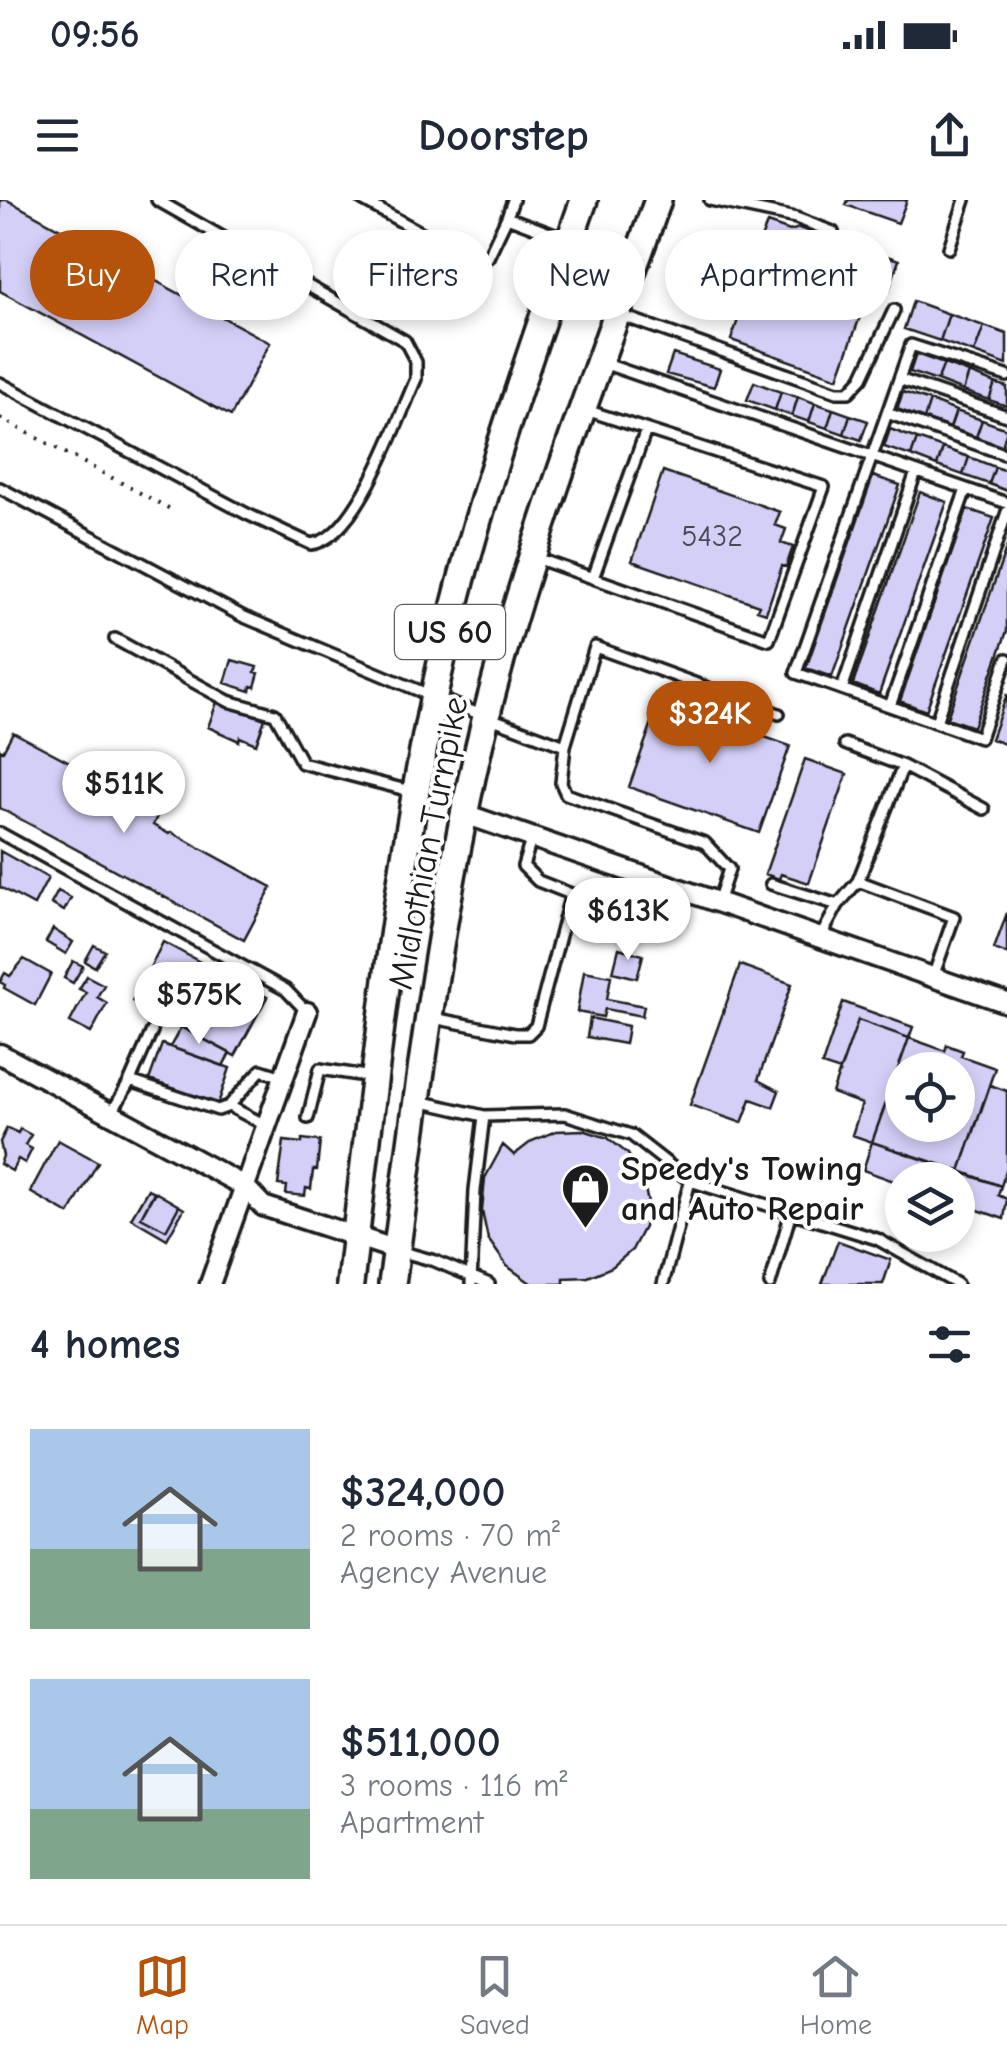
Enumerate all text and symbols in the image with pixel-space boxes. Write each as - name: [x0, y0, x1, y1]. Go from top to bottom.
- text: 09:56: [50, 13, 140, 57]
- icon: menu: [30, 108, 85, 163]
- icon: share: [922, 108, 977, 163]
- text: Doorstep: [418, 109, 589, 161]
- chip: Buy: [30, 230, 155, 320]
- chip: Rent: [175, 230, 313, 320]
- chip: Filters: [333, 230, 493, 320]
- chip: New: [513, 230, 645, 320]
- chip: Apartment: [665, 230, 892, 320]
- house number: 5432: [681, 519, 743, 554]
- road number: US 60: [395, 605, 505, 659]
- pin: $324K: [640, 681, 780, 766]
- street label: Midlothian Turnpike: [380, 693, 476, 993]
- text: $324K: [668, 695, 752, 732]
- pin: $511K: [54, 751, 194, 836]
- text: $511K: [84, 765, 164, 802]
- pin: $613K: [558, 878, 698, 963]
- text: $613K: [587, 892, 669, 929]
- pin: $575K: [129, 962, 269, 1047]
- text: $575K: [156, 976, 242, 1013]
- map controls: [885, 1052, 975, 1252]
- button: locate: [885, 1052, 975, 1142]
- place label: Speedy's Towing and Auto Repair: [621, 1148, 864, 1229]
- shop icon: Speedy's Towing and Auto Repair: [560, 1162, 612, 1230]
- button: layers: [885, 1162, 975, 1252]
- icon: filters: [922, 1317, 977, 1372]
- text: 4 homes: [30, 1320, 180, 1369]
- text: $324,000: [340, 1468, 505, 1517]
- icon: home: [110, 1469, 230, 1589]
- text: 2 rooms · 70 m²: [340, 1517, 560, 1554]
- text: Agency Avenue: [340, 1554, 547, 1591]
- text: $511,000: [340, 1718, 501, 1767]
- icon: home: [110, 1719, 230, 1839]
- text: 3 rooms · 116 m²: [340, 1767, 568, 1804]
- text: Apartment: [340, 1804, 483, 1841]
- tab: Map: [135, 1949, 190, 2041]
- tab: Saved: [460, 1949, 530, 2041]
- tab: Home: [800, 1949, 872, 2041]

